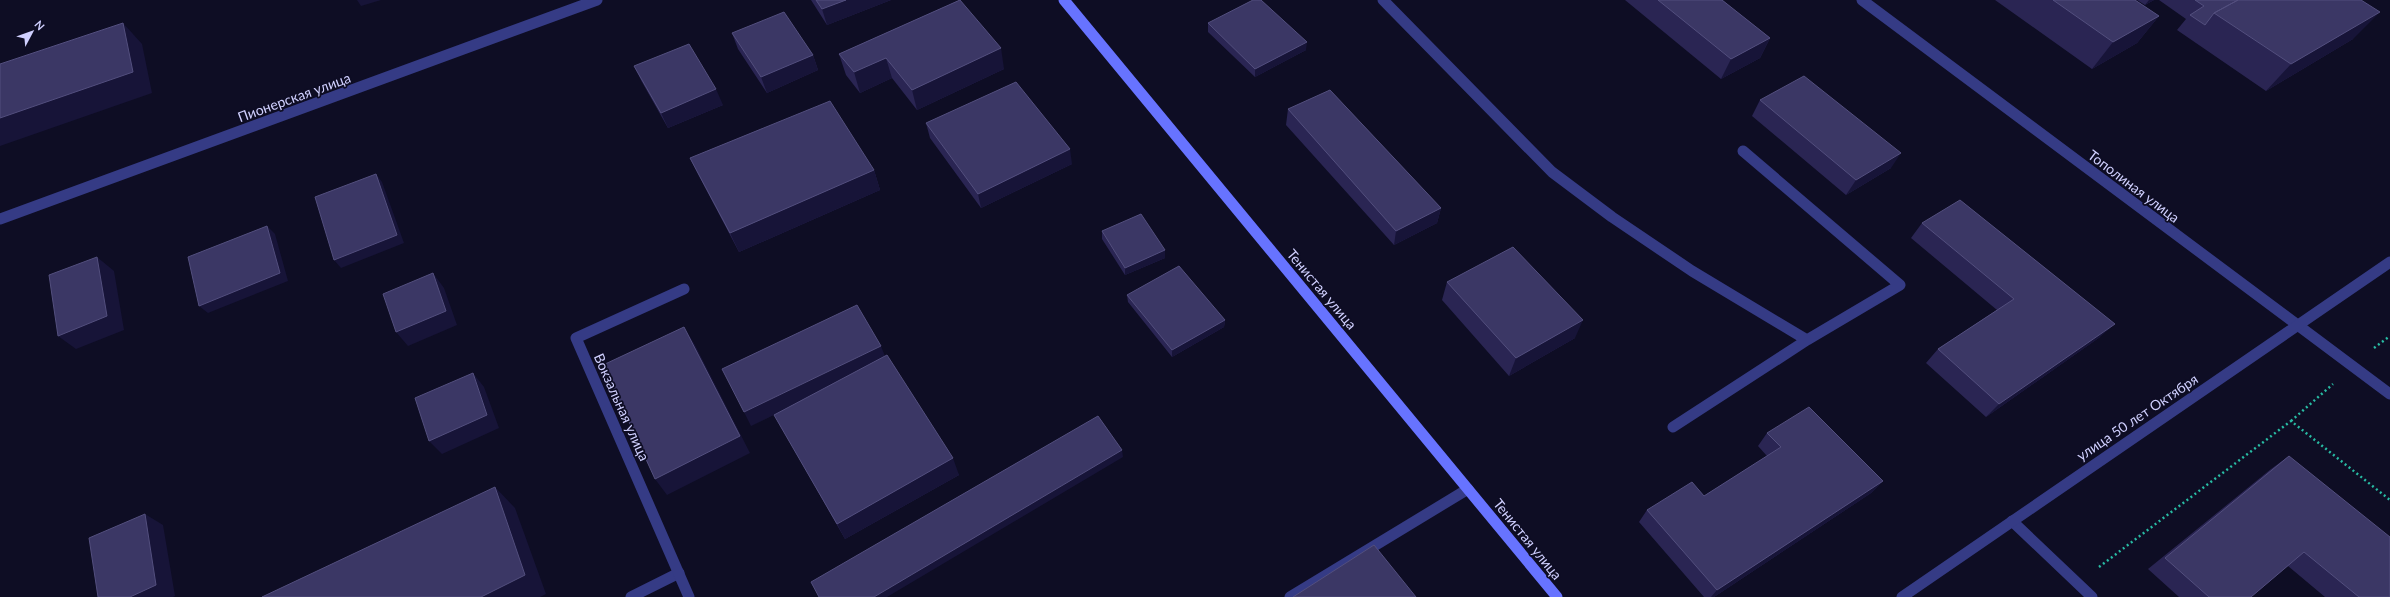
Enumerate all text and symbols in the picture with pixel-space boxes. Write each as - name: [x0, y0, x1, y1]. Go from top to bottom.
- north arrow: [12, 12, 52, 52]
- text: N: [32, 18, 48, 33]
- street label: Пионерская улица: [235, 69, 353, 125]
- street label: Тополиная улица: [2085, 146, 2183, 226]
- street label: Тенистая улица: [1284, 246, 1360, 333]
- street label: Вокзальная улица: [591, 351, 653, 463]
- street label: улица 50 лет Октября: [2073, 370, 2201, 464]
- street label: Тенистая улица: [1490, 495, 1566, 583]

